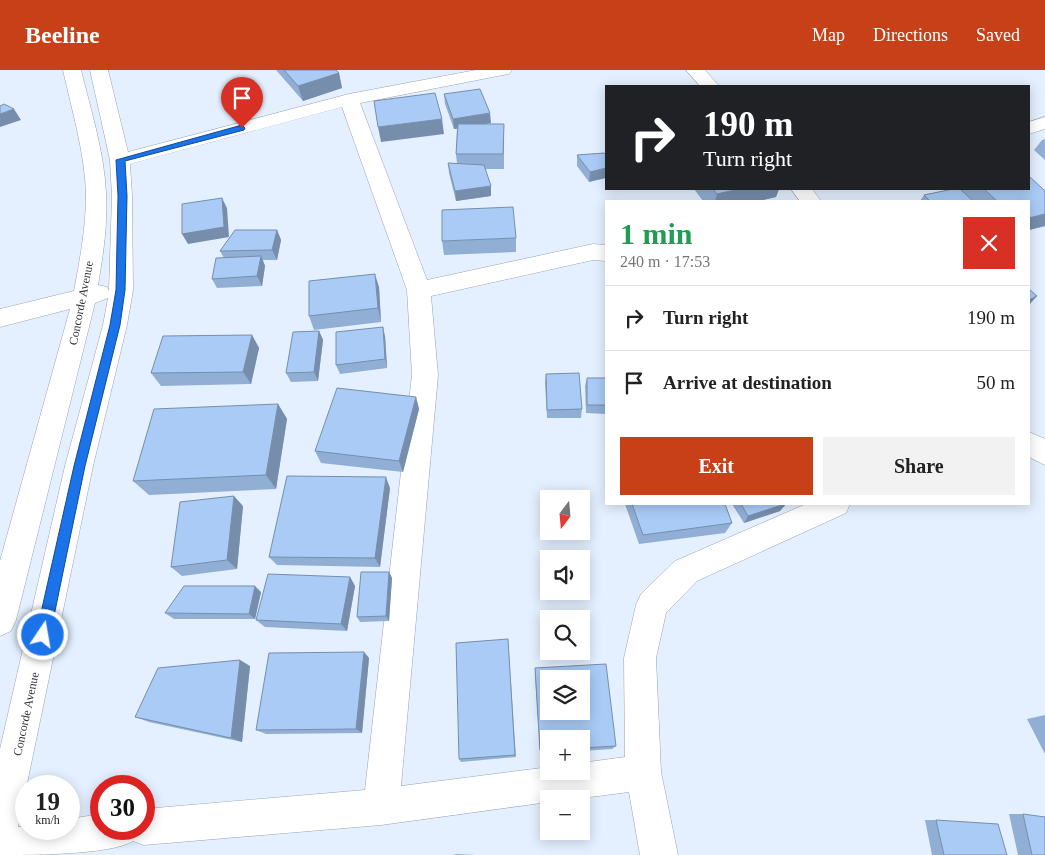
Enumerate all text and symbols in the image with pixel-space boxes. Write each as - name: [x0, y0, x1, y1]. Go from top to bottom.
- text: Beeline: [25, 22, 100, 48]
- text: Map: [812, 25, 845, 45]
- text: Directions: [873, 25, 948, 45]
- text: Saved: [976, 25, 1020, 45]
- pin: [221, 77, 263, 128]
- icon: arrive: [228, 84, 256, 112]
- icon: right: [620, 105, 685, 170]
- text: 190 m: [703, 105, 793, 144]
- text: Turn right: [703, 146, 792, 171]
- text: 1 min: [620, 217, 693, 250]
- button: close: [963, 217, 1015, 269]
- text: 240 m · 17:53: [620, 253, 710, 270]
- street label: Concorde Avenue: [66, 260, 96, 346]
- icon: right: [620, 304, 648, 332]
- text: Turn right: [663, 307, 748, 328]
- text: 190 m: [967, 307, 1015, 328]
- icon: arrive: [620, 369, 648, 397]
- text: Arrive at destination: [663, 372, 832, 393]
- text: 50 m: [976, 372, 1015, 393]
- button: Exit: [620, 437, 813, 495]
- button: Share: [823, 437, 1015, 495]
- north arrow: [540, 490, 590, 540]
- map controls: [540, 490, 590, 840]
- button: sound: [540, 550, 590, 600]
- position arrow: [16, 608, 68, 660]
- button: search: [540, 610, 590, 660]
- button: layers: [540, 670, 590, 720]
- street label: Concorde Avenue: [10, 671, 42, 757]
- button: +: [540, 730, 590, 780]
- speed limit sign: 30: [90, 775, 155, 840]
- text: 19: [35, 788, 60, 815]
- button: −: [540, 790, 590, 840]
- text: km/h: [35, 813, 60, 827]

